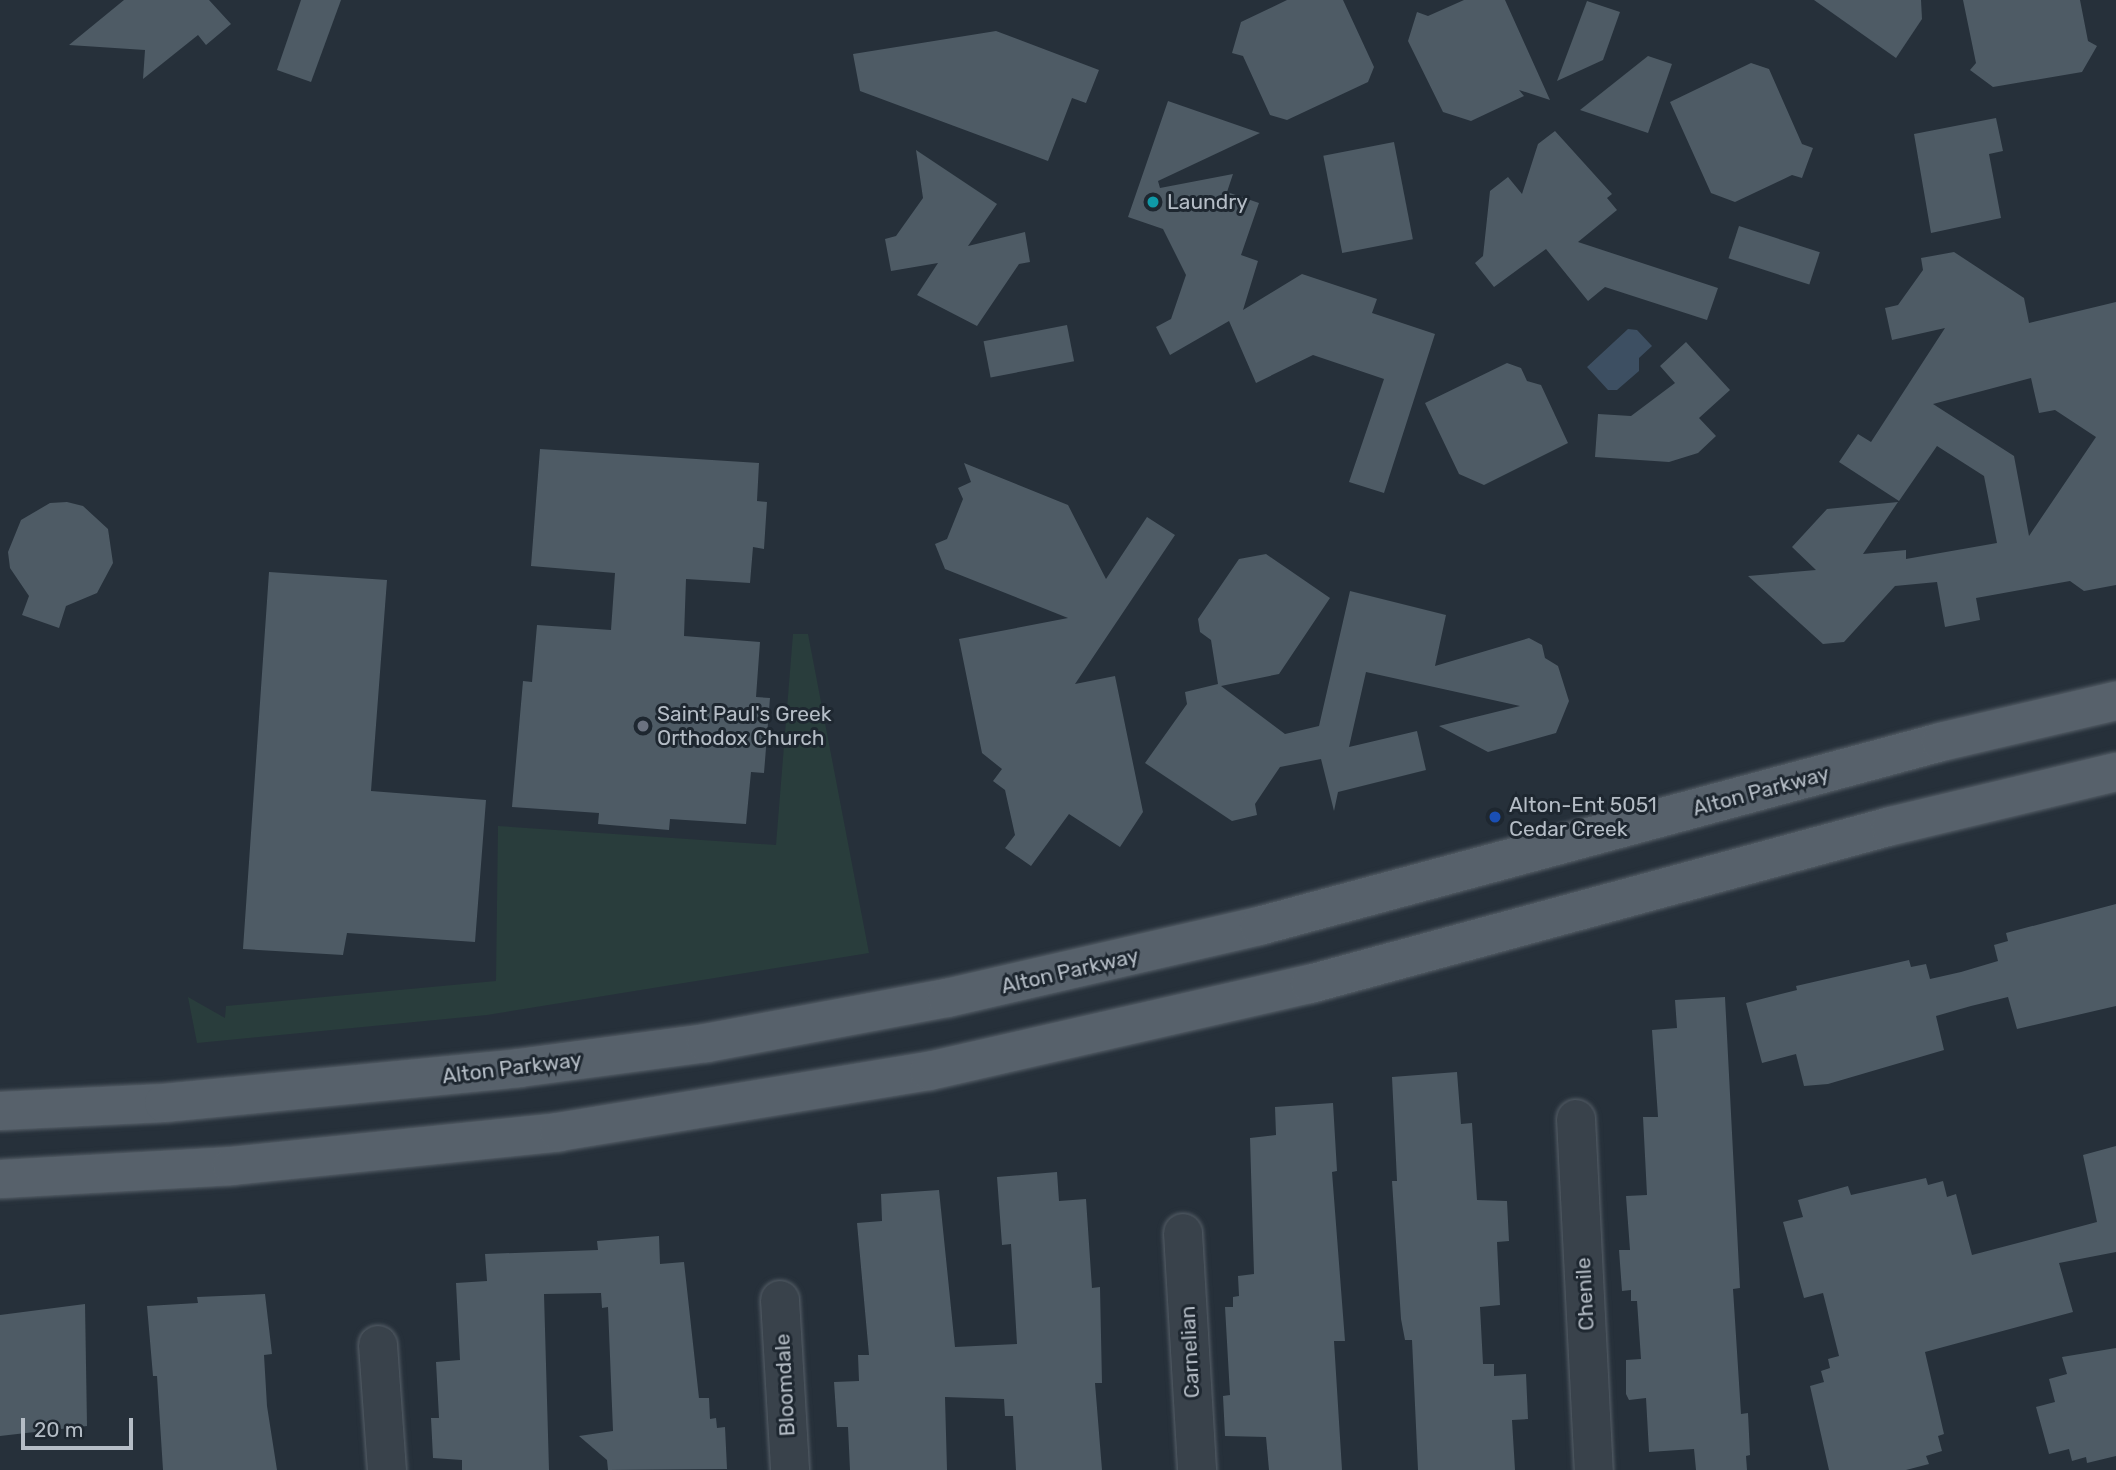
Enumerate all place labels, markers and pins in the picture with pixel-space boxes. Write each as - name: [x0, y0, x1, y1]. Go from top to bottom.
- place label: Laundry: [1167, 189, 1248, 215]
- marker: Laundry: [1145, 194, 1161, 210]
- place label: Saint Paul's Greek Orthodox Church: [657, 701, 832, 751]
- marker: Saint Paul's Greek Orthodox Church: [635, 718, 651, 734]
- place label: Alton-Ent 5051 Cedar Creek: [1509, 792, 1657, 842]
- marker: Alton-Ent 5051 Cedar Creek: [1487, 809, 1503, 825]

